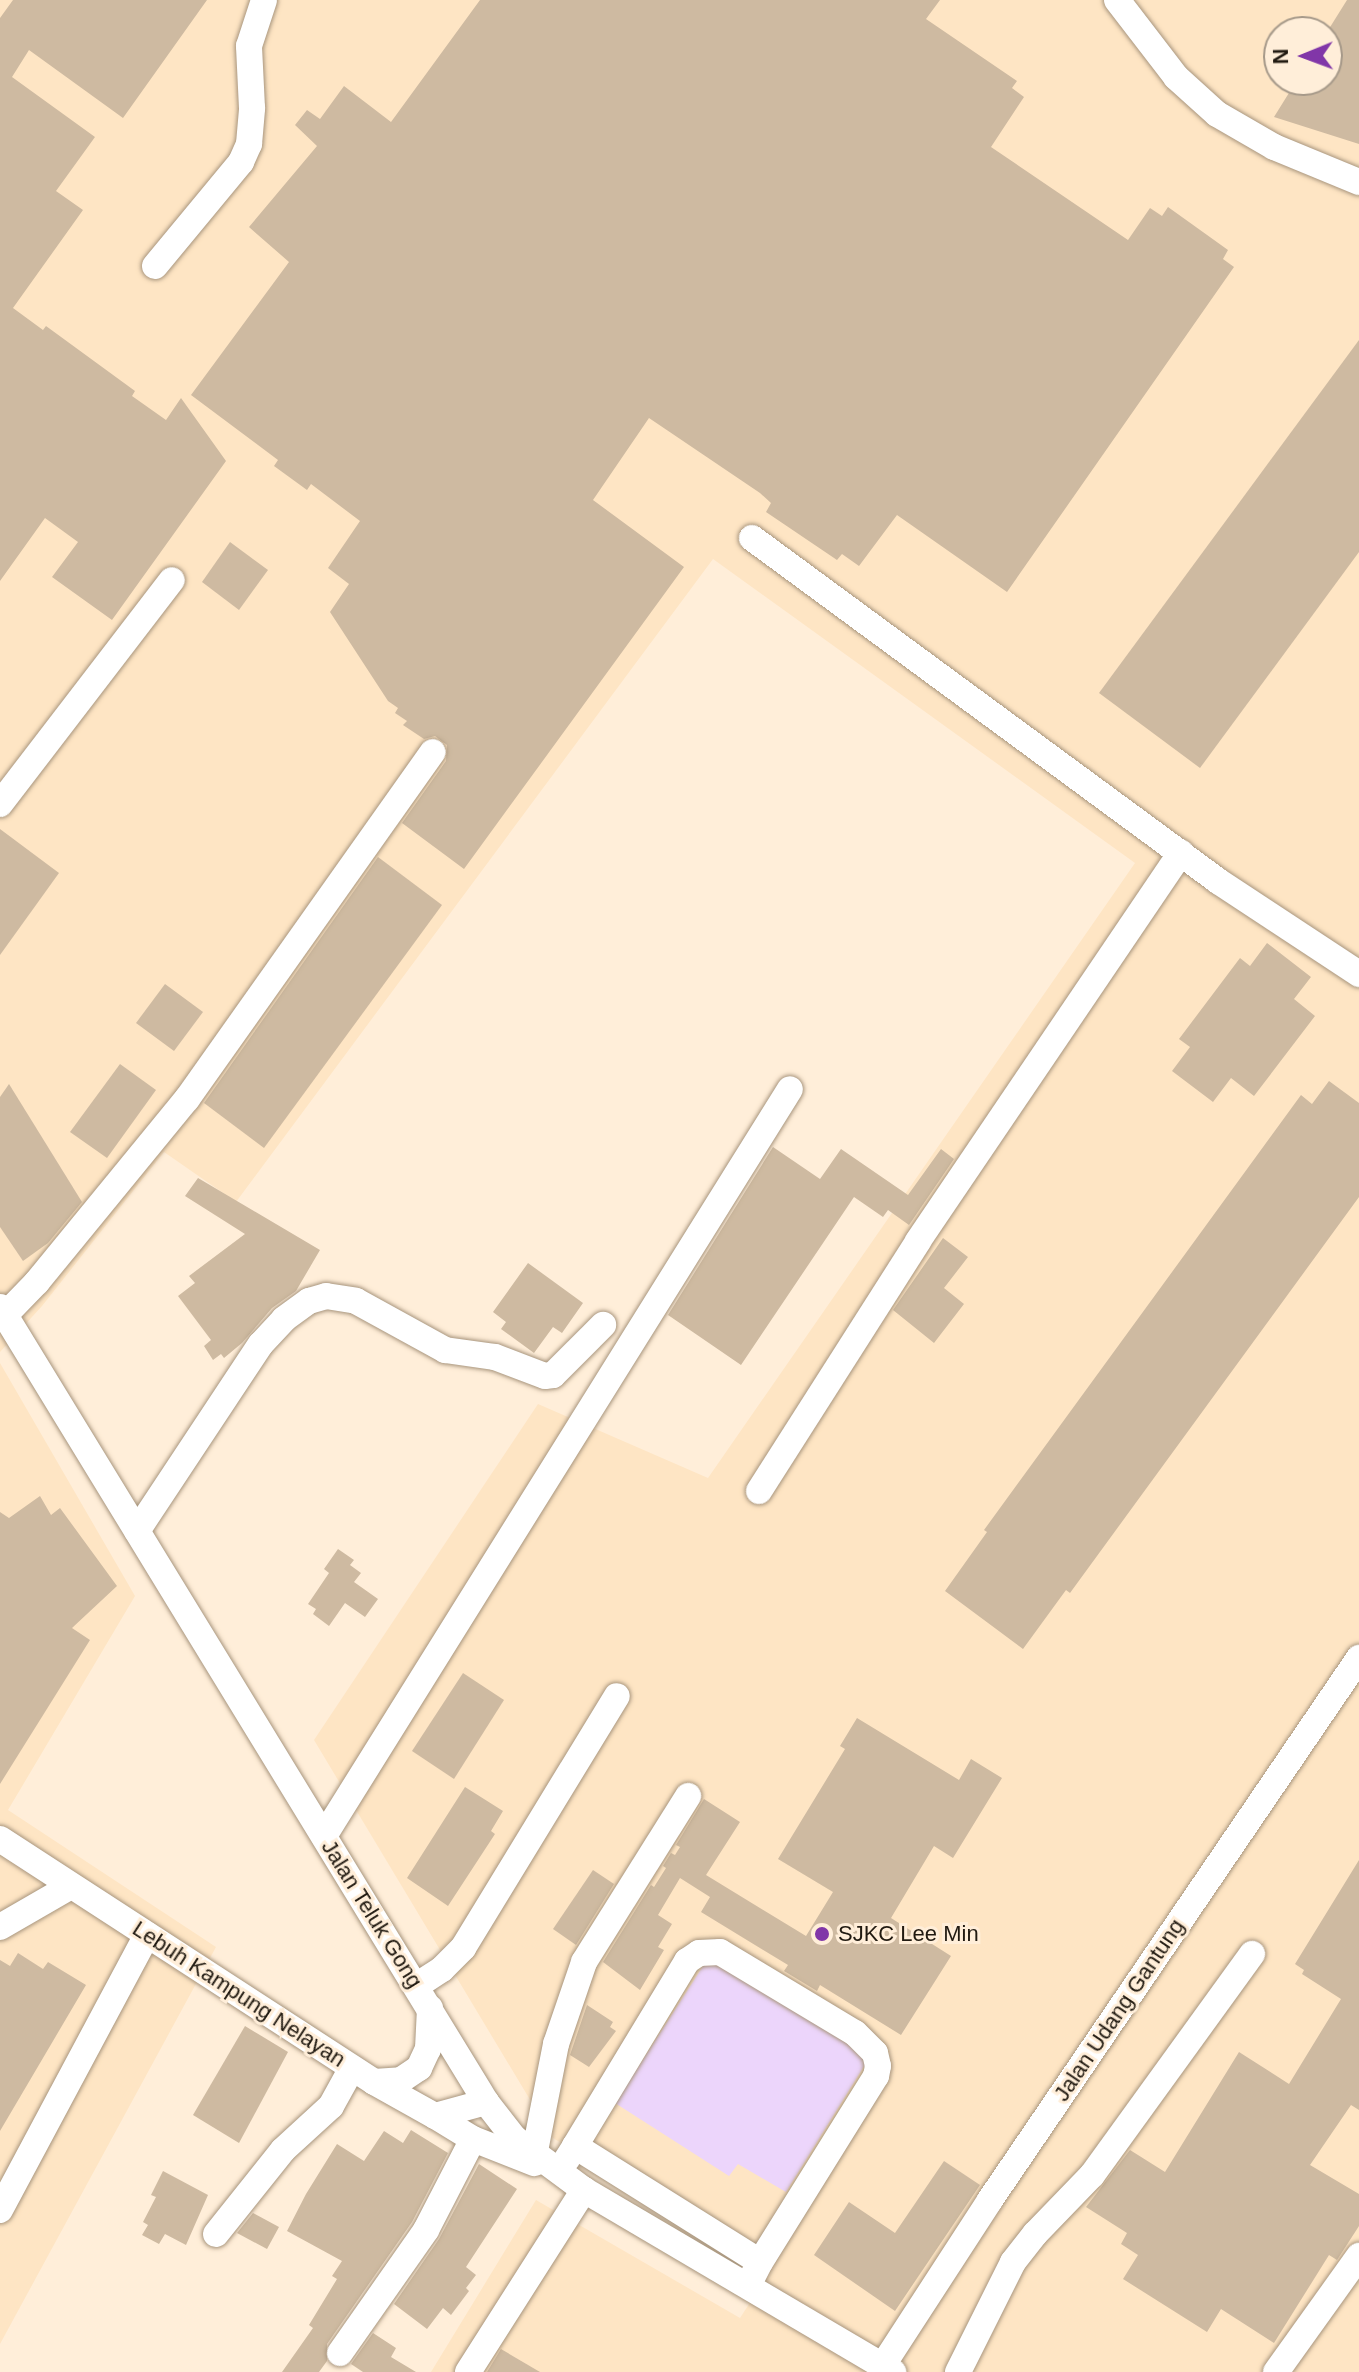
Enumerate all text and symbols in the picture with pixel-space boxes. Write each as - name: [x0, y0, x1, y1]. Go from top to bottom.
- north arrow: [1263, 16, 1343, 96]
- text: N: [1268, 48, 1293, 65]
- street label: Jalan Teluk Gong: [316, 1835, 428, 1993]
- street label: Jalan Udang Gantung: [1048, 1914, 1190, 2106]
- street label: Lebuh Kampung Nelayan: [128, 1915, 350, 2073]
- place label: SJKC Lee Min: [838, 1921, 979, 1947]
- marker: SJKC Lee Min: [813, 1925, 831, 1943]

